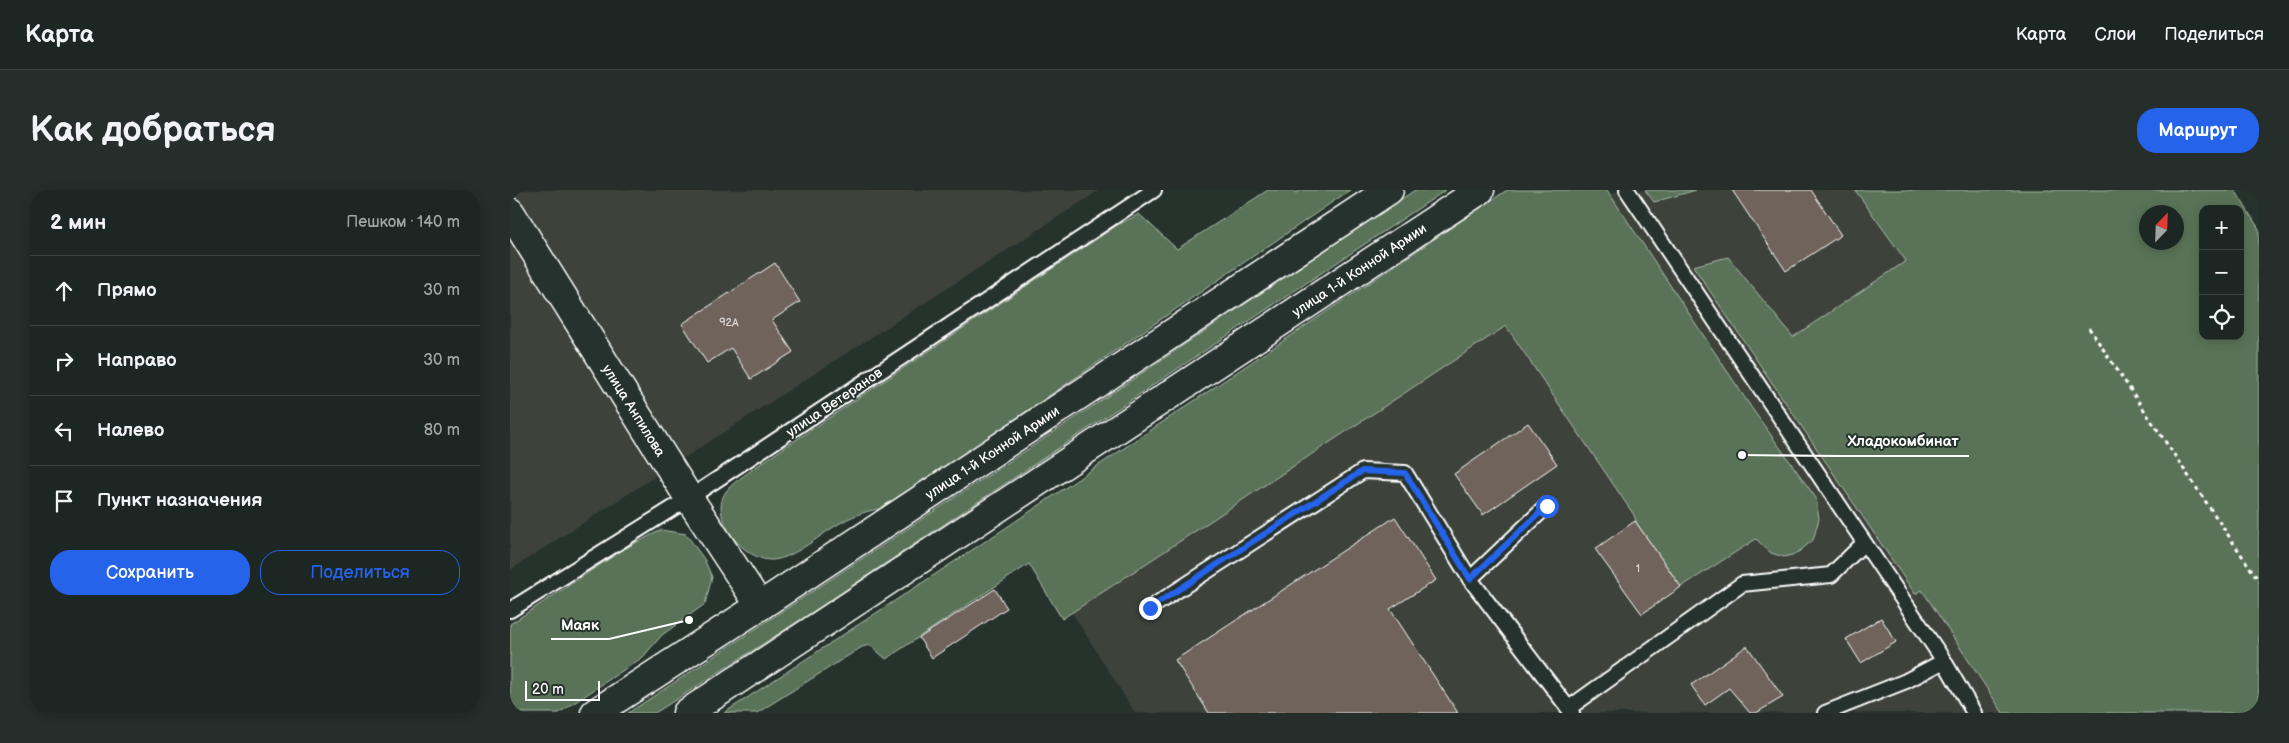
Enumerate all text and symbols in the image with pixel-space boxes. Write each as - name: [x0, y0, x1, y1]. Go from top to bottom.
- text: Карта: [25, 20, 94, 49]
- text: Карта: [2016, 24, 2066, 45]
- text: Слои: [2094, 24, 2136, 45]
- text: Поделиться: [2164, 24, 2264, 45]
- button: Маршрут: [2137, 108, 2259, 153]
- text: Как добраться: [30, 109, 276, 152]
- north arrow: [2139, 205, 2184, 250]
- map controls: [2199, 205, 2244, 340]
- button: +: [2199, 205, 2244, 250]
- text: 2 мин: [50, 210, 106, 235]
- text: Пешком · 140 m: [346, 213, 460, 232]
- street label: улица 1-й Конной Армии: [1289, 220, 1430, 321]
- button: −: [2199, 250, 2244, 295]
- icon: ahead: [50, 277, 78, 305]
- text: Прямо: [97, 279, 157, 302]
- text: 30 m: [423, 281, 460, 300]
- button: locate: [2199, 295, 2244, 340]
- house number: 92А: [719, 316, 739, 329]
- icon: right: [50, 347, 78, 375]
- text: Направо: [97, 349, 177, 372]
- text: 30 m: [423, 351, 460, 370]
- street label: улица Анпилова: [598, 361, 669, 461]
- street label: улица Ветеранов: [783, 364, 886, 441]
- street label: улица 1-й Конной Армии: [922, 402, 1063, 503]
- icon: left: [50, 417, 78, 445]
- text: Налево: [97, 419, 164, 442]
- text: 80 m: [424, 421, 460, 440]
- callout: Хладокомбинат: [1838, 426, 1969, 456]
- text: Хладокомбинат: [1846, 432, 1959, 451]
- icon: arrive: [50, 487, 78, 515]
- text: Пункт назначения: [97, 489, 262, 512]
- route start: [1536, 495, 1559, 518]
- button: Сохранить: [50, 550, 250, 595]
- button: Поделиться: [260, 550, 460, 595]
- house number: 1: [1636, 562, 1640, 575]
- route end: [1139, 597, 1162, 620]
- callout: Маяк: [551, 609, 609, 639]
- text: Маяк: [561, 616, 600, 635]
- scale bar: [525, 678, 600, 701]
- text: 20 m: [532, 681, 564, 698]

